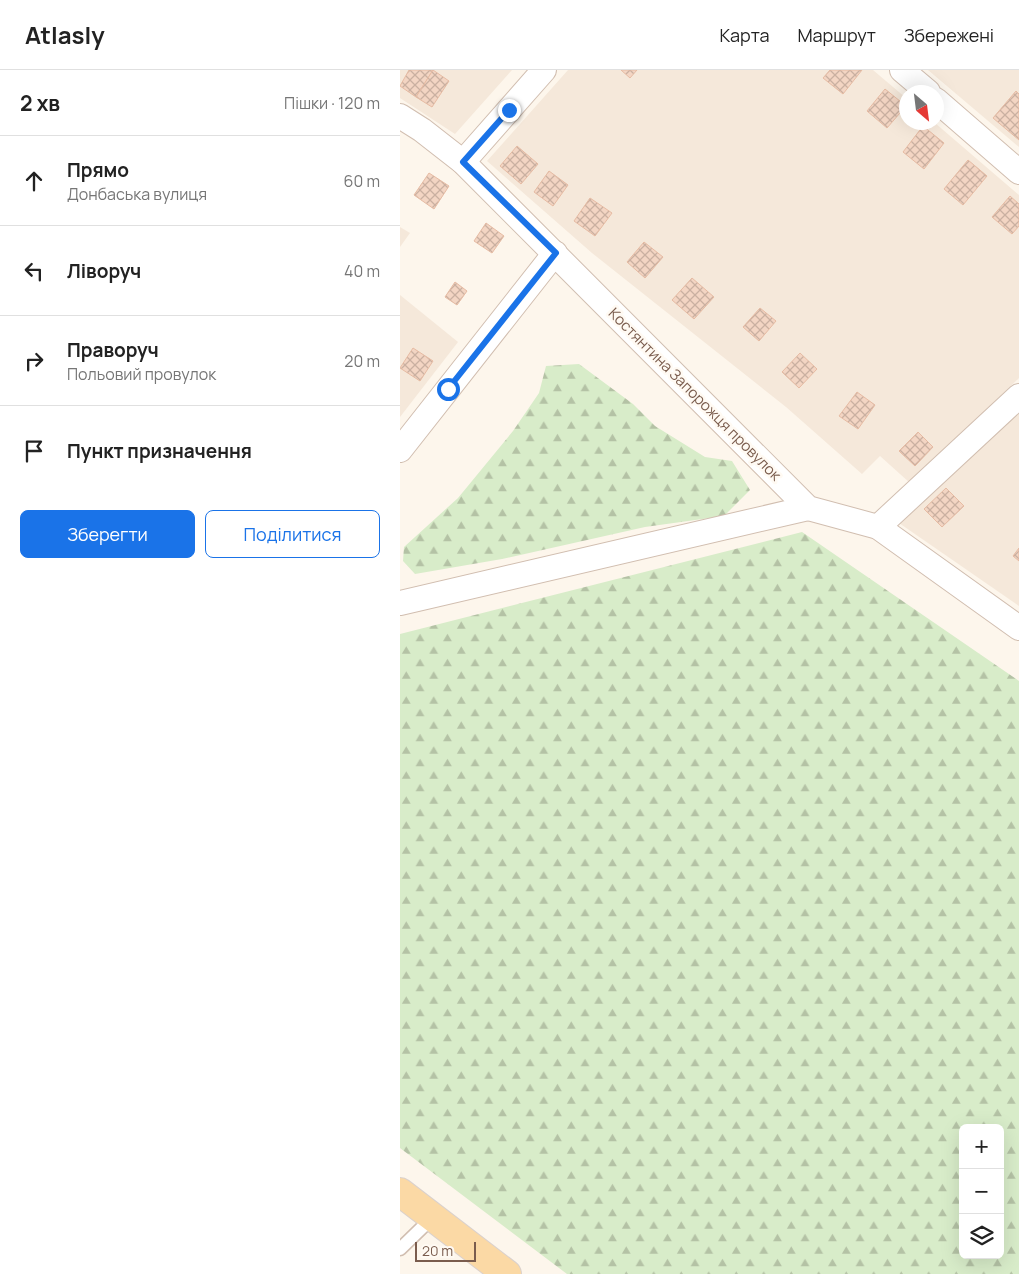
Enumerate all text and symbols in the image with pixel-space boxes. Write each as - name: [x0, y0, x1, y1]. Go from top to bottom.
- text: Atlasly: [25, 18, 105, 51]
- text: Карта: [719, 23, 769, 47]
- text: Маршрут: [797, 23, 876, 47]
- text: Збережені: [904, 23, 994, 47]
- north arrow: [899, 85, 944, 130]
- text: 2 хв: [20, 89, 60, 117]
- text: Пішки · 120 m: [284, 92, 380, 114]
- route end: [498, 99, 521, 122]
- text: Прямо: [67, 157, 129, 183]
- icon: ahead: [20, 167, 48, 195]
- text: 60 m: [344, 170, 380, 192]
- text: Донбаська вулиця: [67, 183, 207, 205]
- icon: left: [20, 257, 48, 285]
- text: Ліворуч: [67, 258, 141, 284]
- text: 40 m: [344, 260, 380, 282]
- street label: Костянтина Запорожця провулок: [604, 303, 786, 485]
- text: Праворуч: [67, 337, 159, 363]
- icon: right: [20, 347, 48, 375]
- text: 20 m: [344, 350, 380, 372]
- text: Польовий провулок: [67, 363, 216, 385]
- route start: [437, 378, 460, 401]
- icon: arrive: [20, 437, 48, 465]
- text: Пункт призначення: [67, 438, 252, 464]
- button: Зберегти: [20, 510, 195, 558]
- button: Поділитися: [205, 510, 380, 558]
- map controls: [959, 1124, 1004, 1259]
- button: +: [959, 1124, 1004, 1169]
- button: −: [959, 1169, 1004, 1214]
- button: layers: [959, 1214, 1004, 1259]
- scale bar: [415, 1239, 476, 1262]
- text: 20 m: [422, 1241, 453, 1260]

